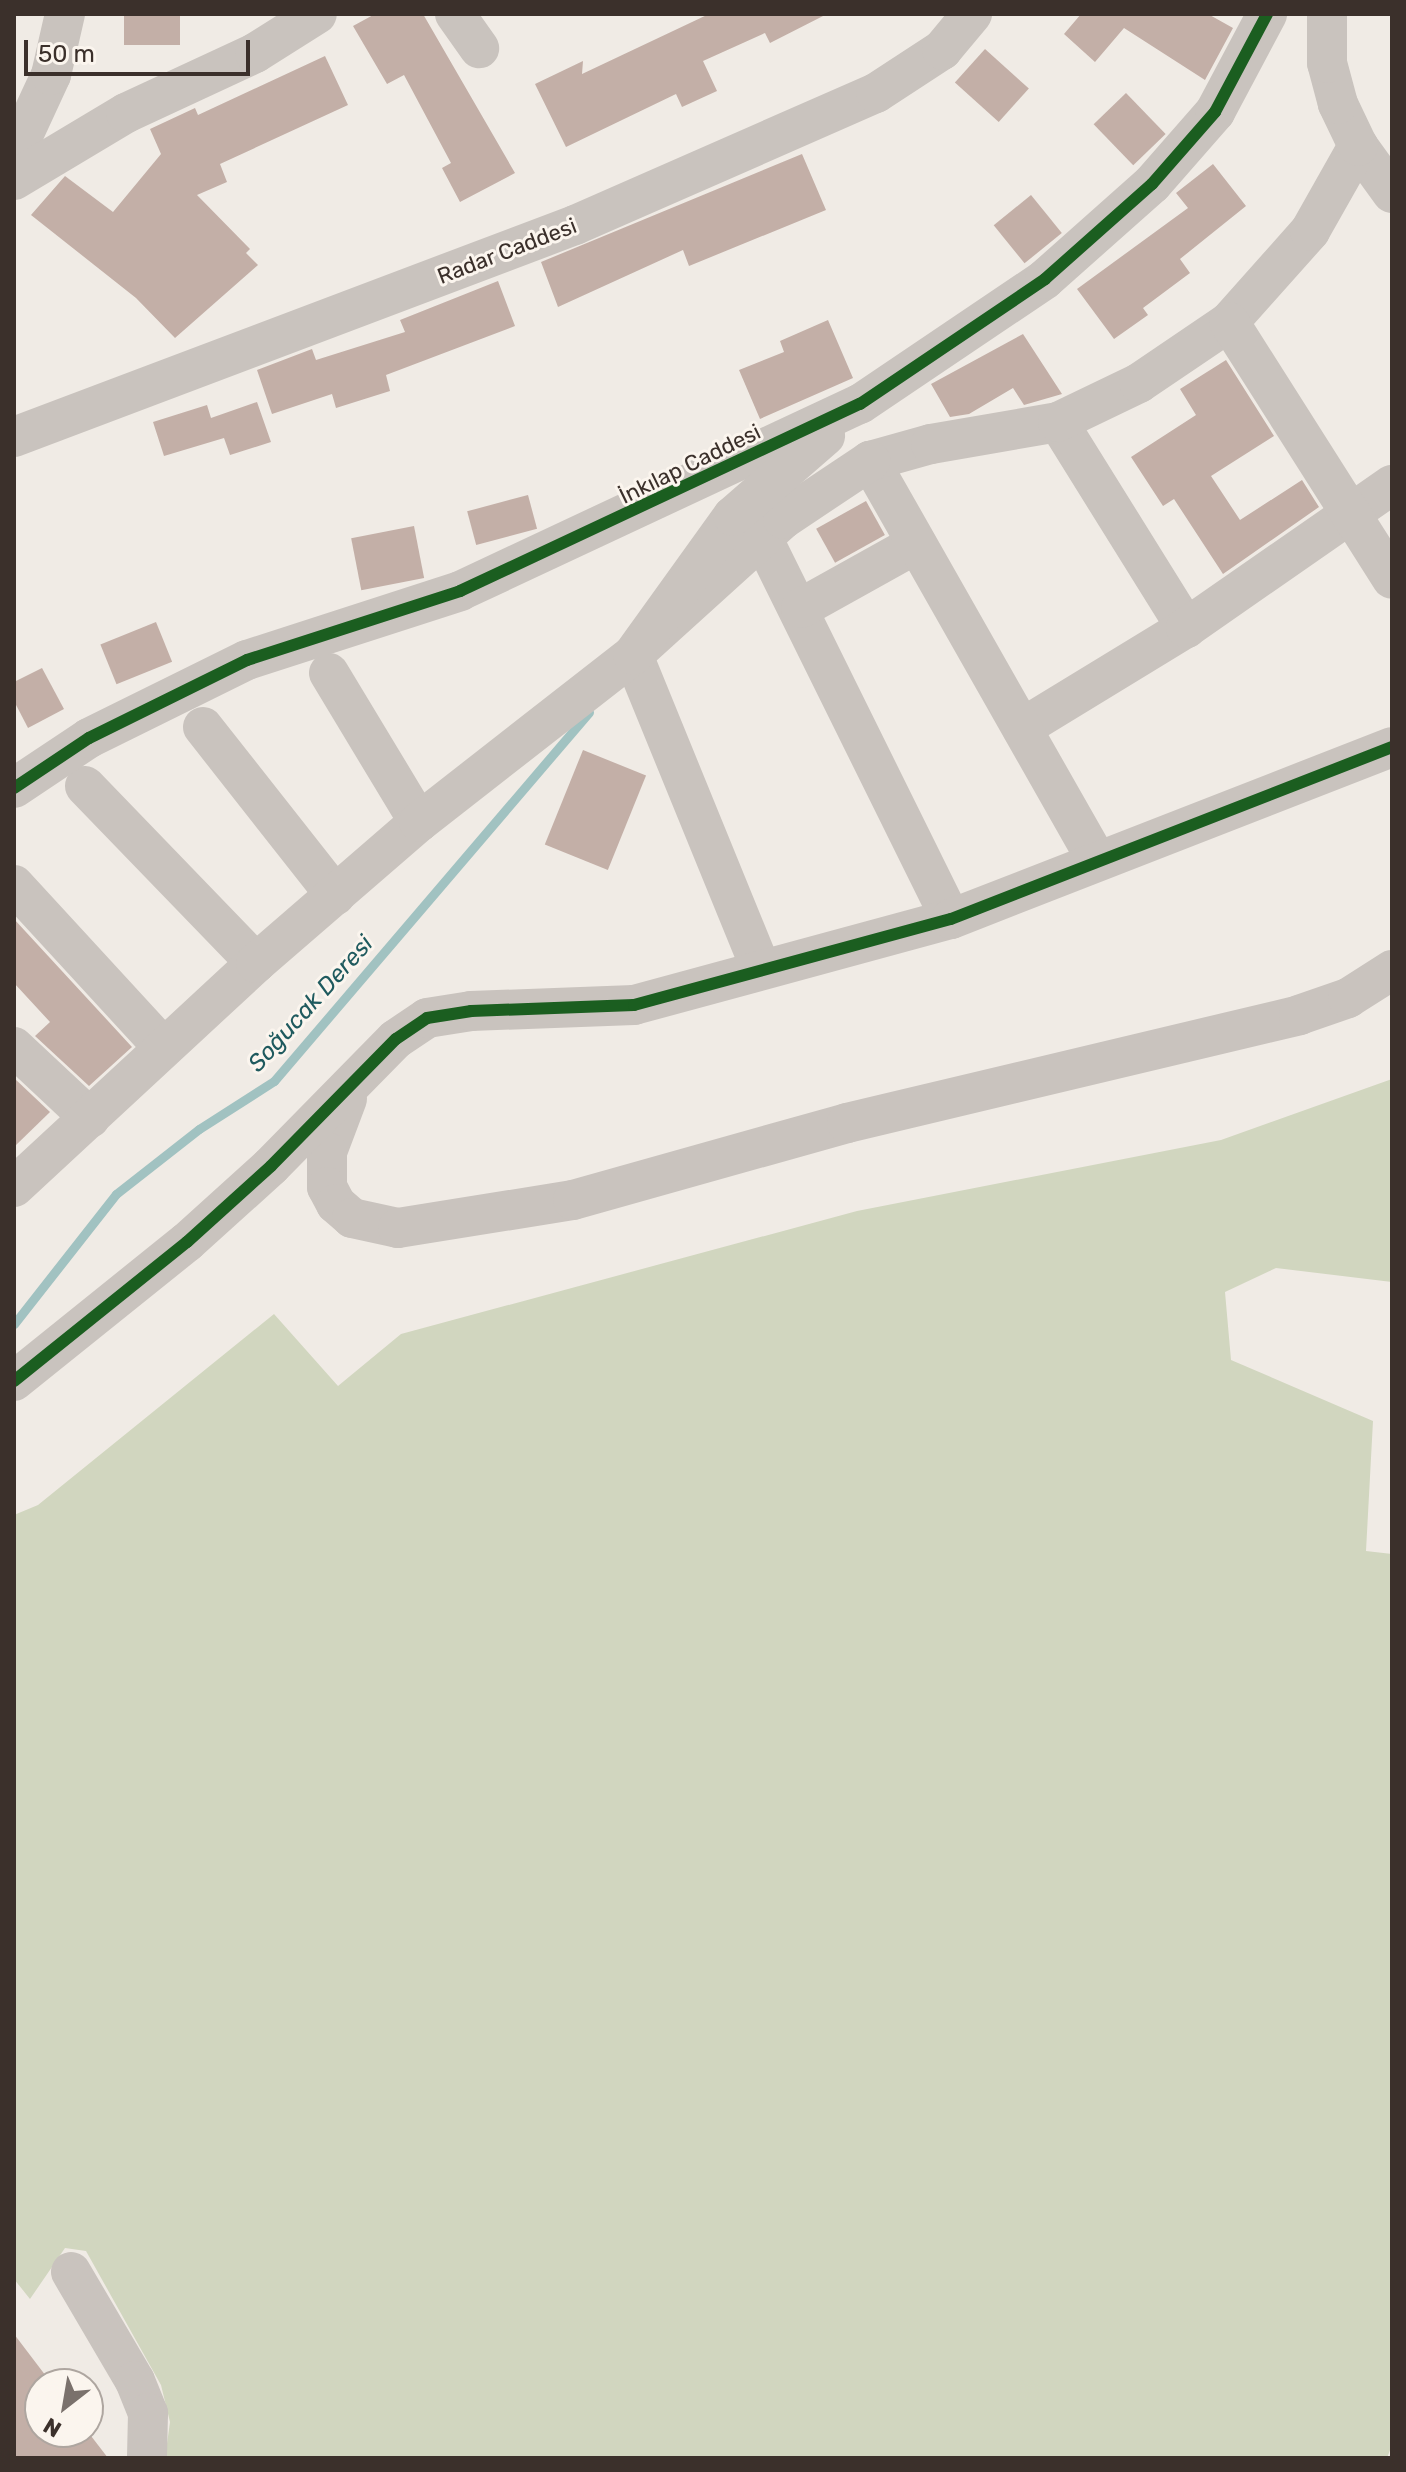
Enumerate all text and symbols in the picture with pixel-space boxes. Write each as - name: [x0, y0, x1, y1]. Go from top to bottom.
- scale bar: [28, 24, 254, 74]
- text: 50 m: [38, 40, 95, 68]
- street label: Radar Caddesi: [433, 212, 581, 290]
- street label: İnkılap Caddesi: [615, 418, 765, 510]
- water label: Soğucak Deresi: [242, 930, 380, 1078]
- north arrow: [24, 2368, 104, 2448]
- text: N: [39, 2412, 66, 2443]

